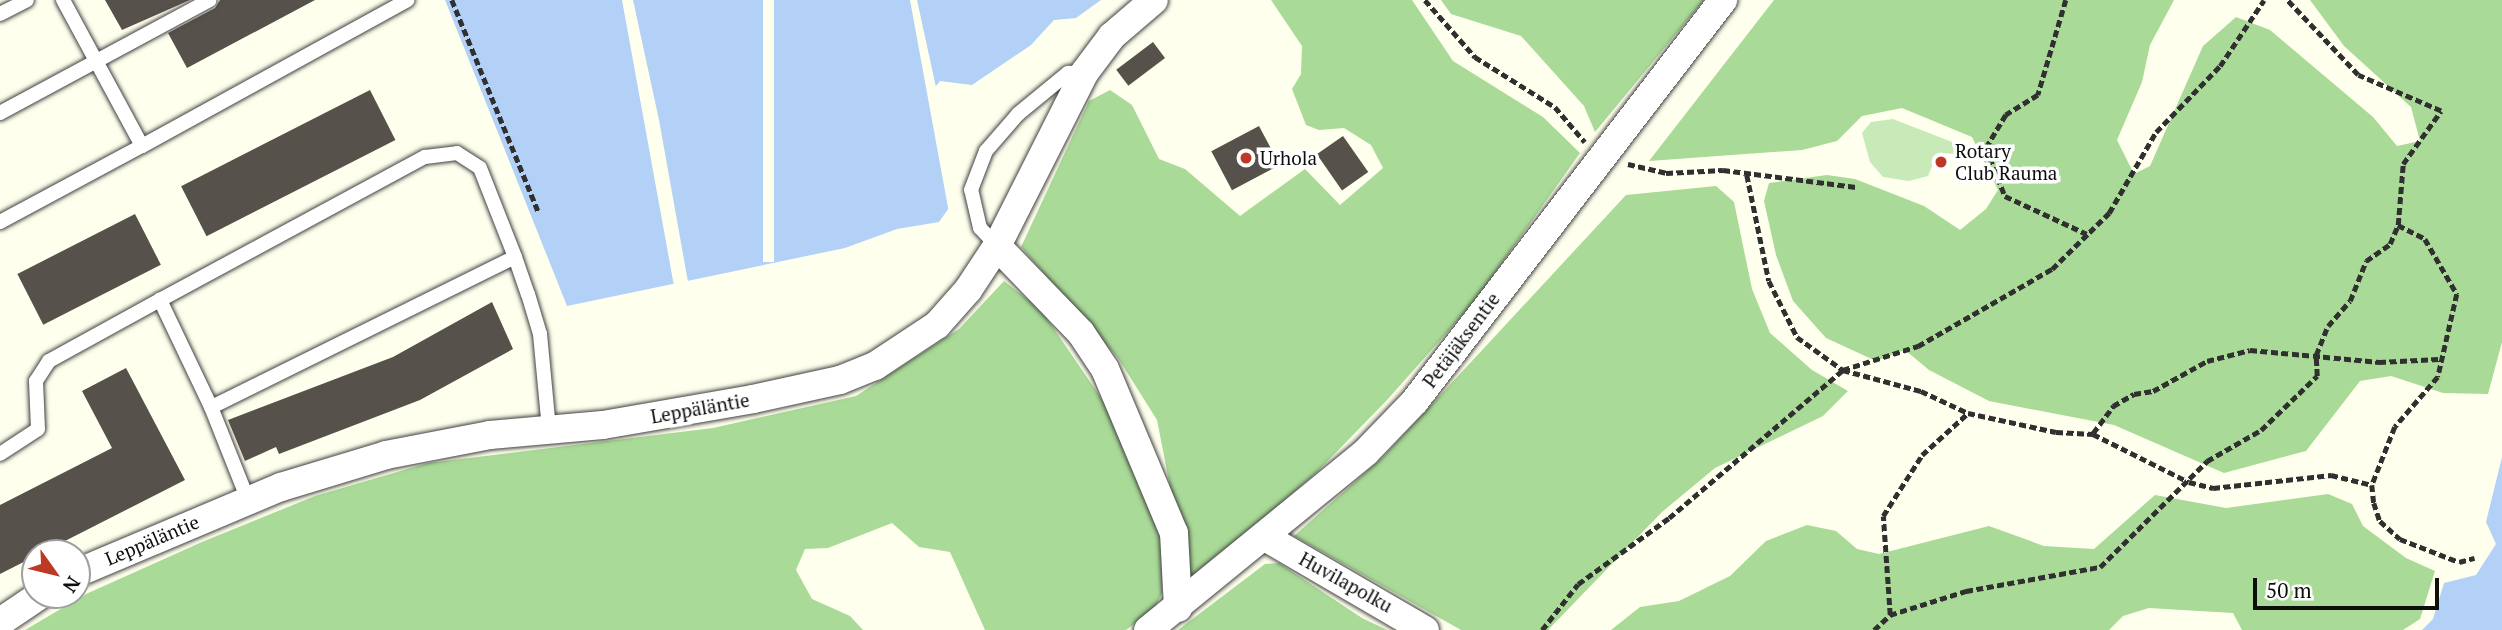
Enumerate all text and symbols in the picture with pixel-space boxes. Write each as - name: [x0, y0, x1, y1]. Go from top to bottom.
- place label: Rotary Club Rauma: [1955, 140, 2057, 184]
- place label: Urhola: [1260, 147, 1317, 169]
- marker: Urhola: [1238, 150, 1254, 166]
- marker: Rotary Club Rauma: [1933, 154, 1949, 170]
- street label: Petäjäksentie: [1418, 288, 1504, 392]
- street label: Leppäläntie: [649, 388, 751, 428]
- street label: Leppäläntie: [102, 510, 202, 570]
- north arrow: [21, 539, 91, 609]
- street label: Huvilapolku: [1295, 547, 1397, 617]
- scale bar: [2257, 564, 2442, 608]
- text: N: [58, 572, 87, 598]
- text: 50 m: [2266, 576, 2312, 604]

